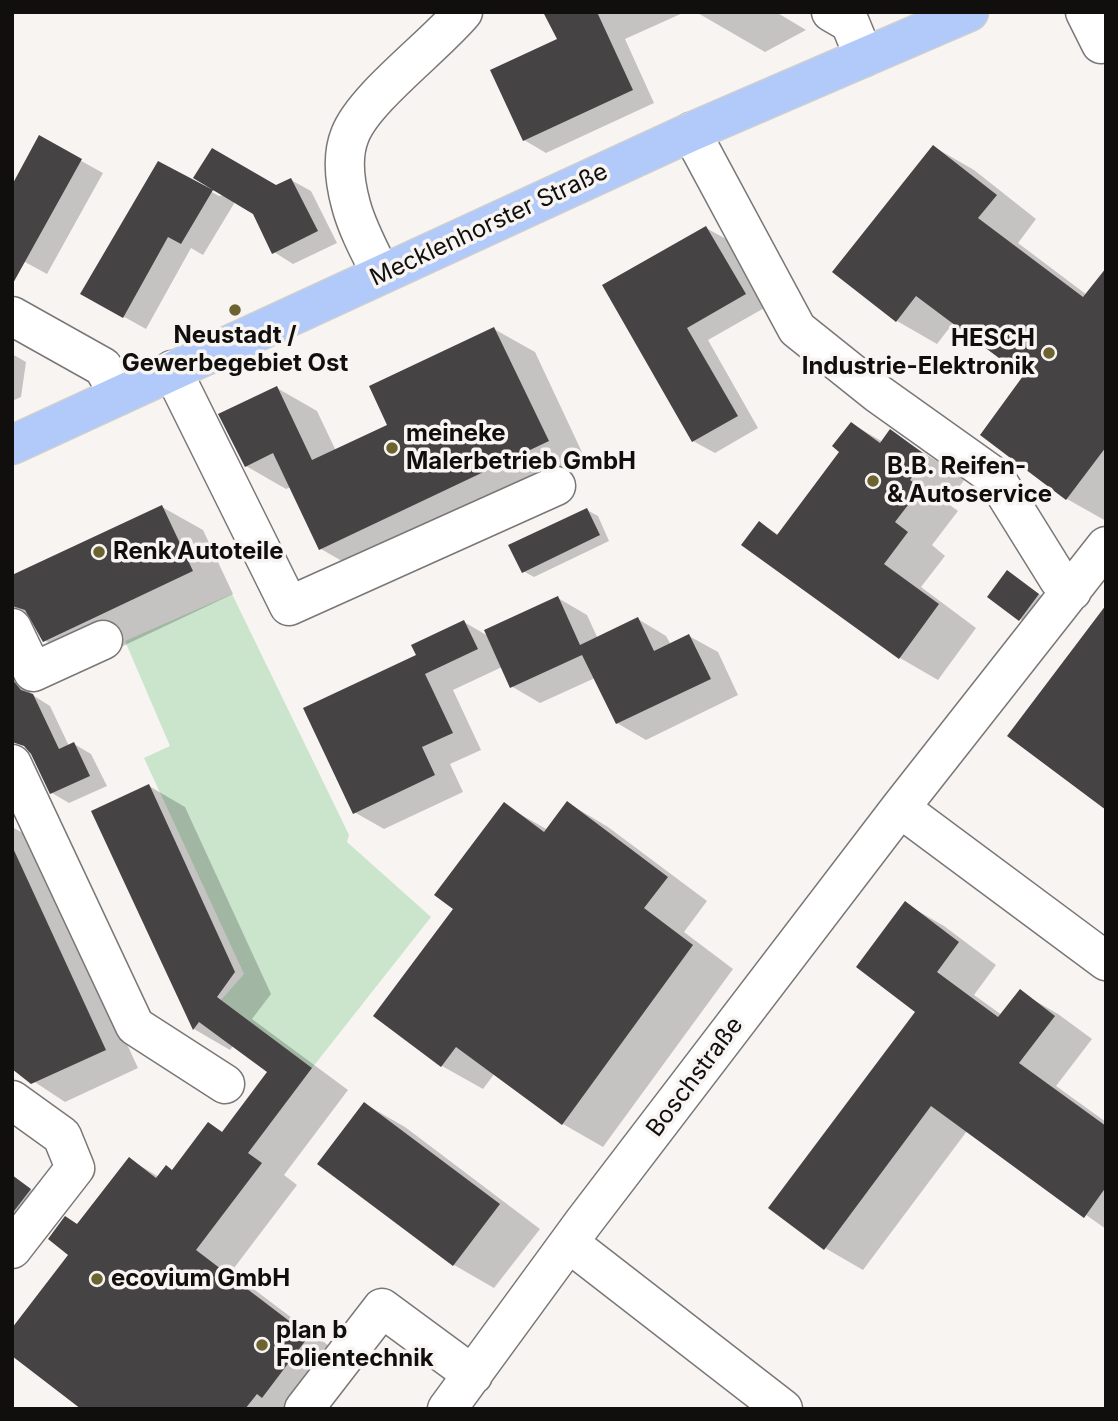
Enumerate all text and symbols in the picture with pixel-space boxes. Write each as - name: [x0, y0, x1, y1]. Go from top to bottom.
- street label: Mecklenhorster Straße: [366, 157, 612, 293]
- marker: Neustadt / Gewerbegebiet Ost: [227, 302, 243, 318]
- place label: Neustadt / Gewerbegebiet Ost: [122, 322, 348, 378]
- place label: HESCH Industrie-Elektronik: [802, 325, 1035, 381]
- marker: HESCH Industrie-Elektronik: [1041, 345, 1057, 361]
- place label: meineke Malerbetrieb GmbH: [406, 420, 636, 476]
- marker: meineke Malerbetrieb GmbH: [384, 440, 400, 456]
- place label: B.B. Reifen- & Autoservice: [887, 453, 1052, 509]
- marker: B.B. Reifen- & Autoservice: [865, 473, 881, 489]
- place label: Renk Autoteile: [113, 538, 284, 566]
- marker: Renk Autoteile: [91, 544, 107, 560]
- street label: Boschstraße: [641, 1011, 749, 1143]
- place label: ecovium GmbH: [111, 1265, 290, 1293]
- marker: ecovium GmbH: [89, 1271, 105, 1287]
- place label: plan b Folientechnik: [276, 1317, 434, 1373]
- marker: plan b Folientechnik: [254, 1337, 270, 1353]

